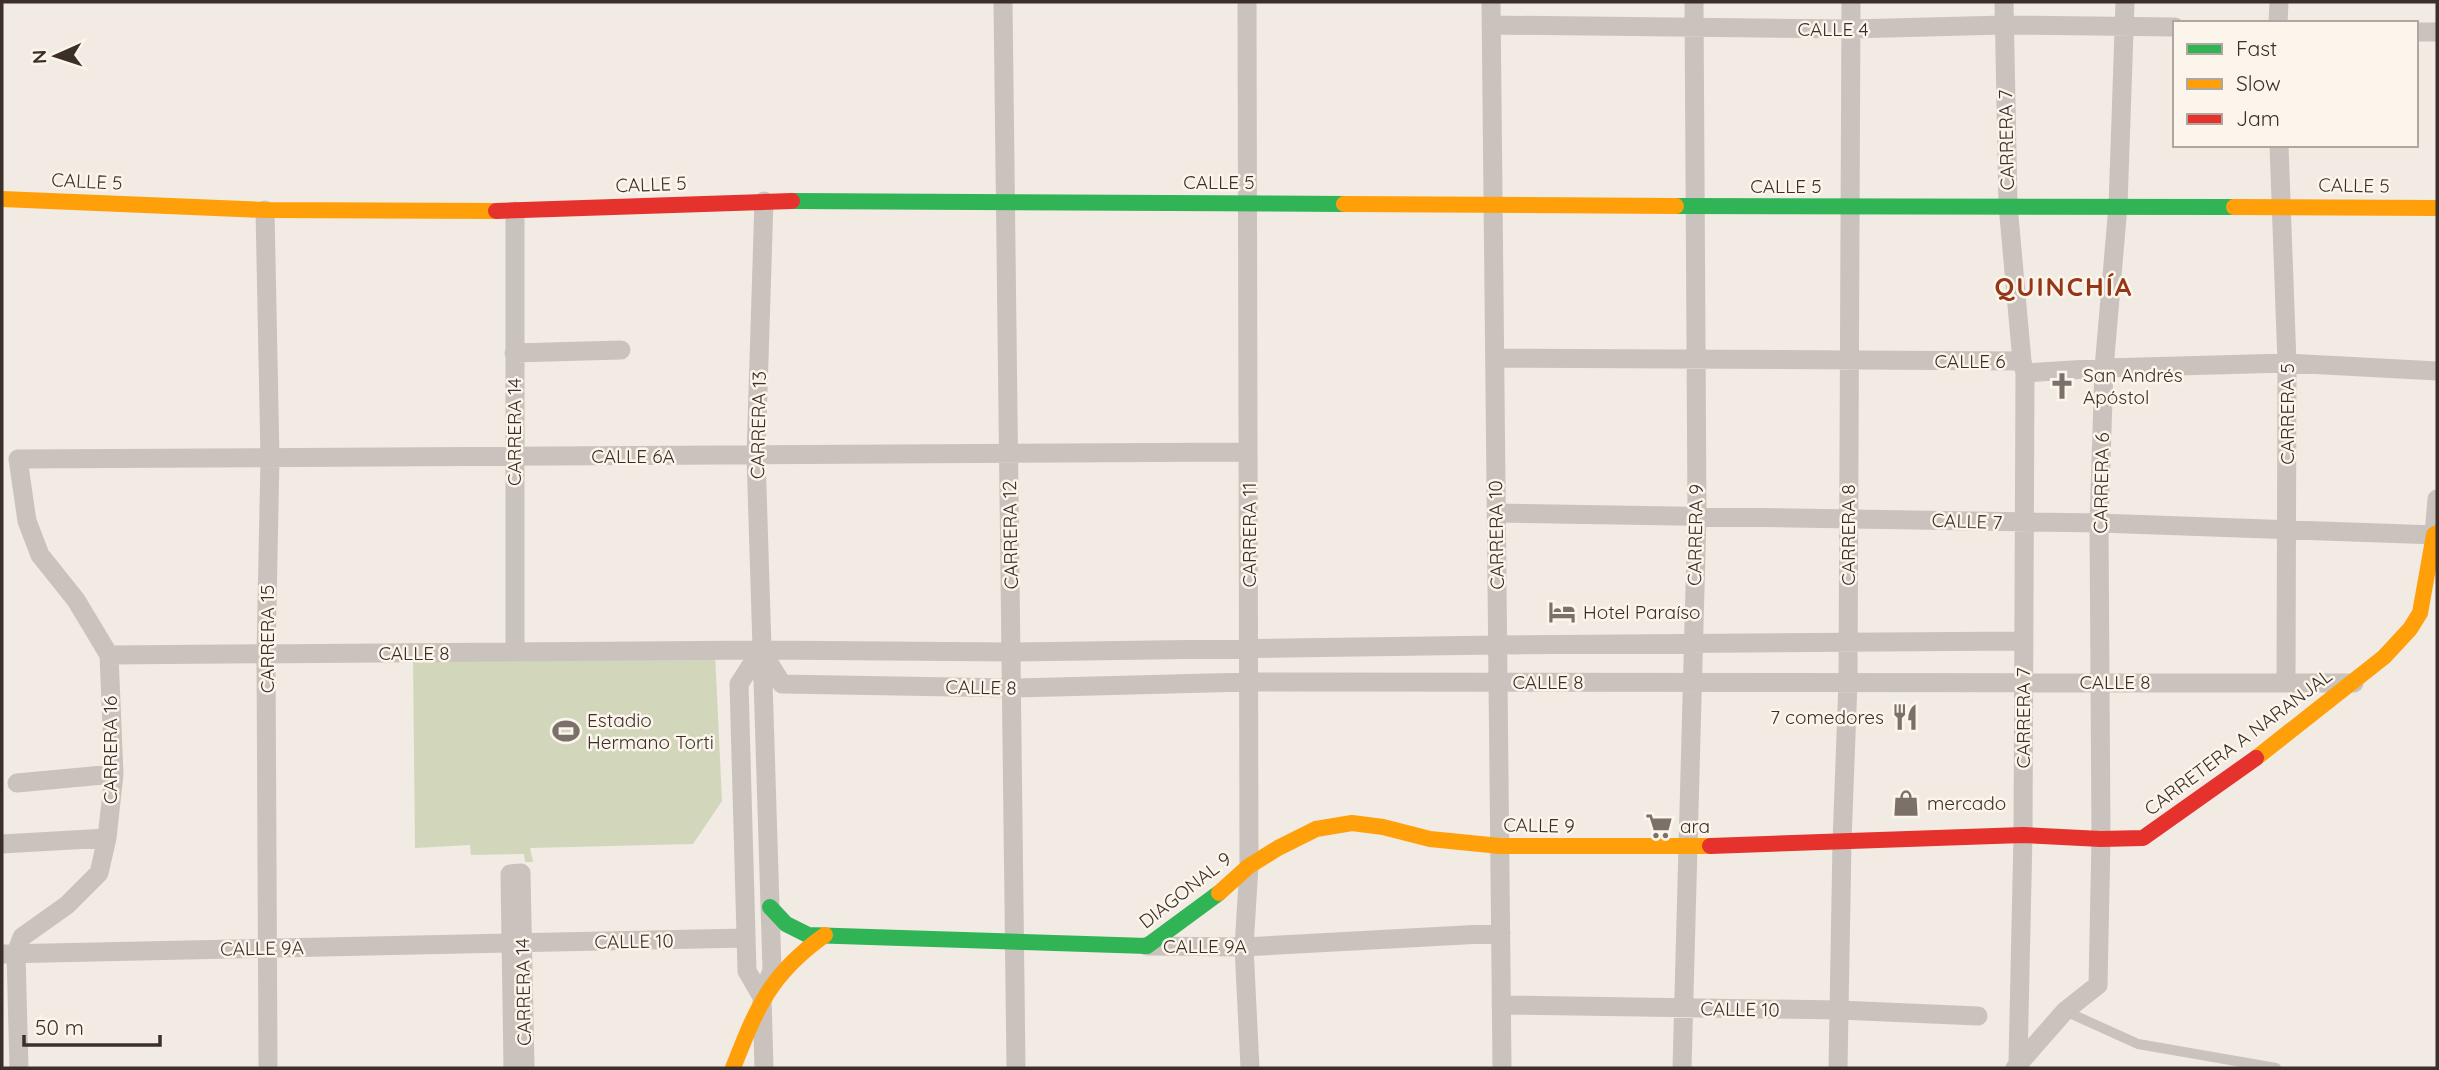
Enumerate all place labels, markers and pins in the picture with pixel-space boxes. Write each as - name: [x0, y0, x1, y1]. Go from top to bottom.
- place label: San Andrés Apóstol: [2083, 363, 2183, 409]
- church icon: San Andrés Apóstol: [2047, 371, 2077, 401]
- hotel icon: Hotel Paraíso: [1547, 597, 1577, 627]
- place label: Hotel Paraíso: [1583, 600, 1701, 624]
- restaurant icon: 7 comedores: [1890, 702, 1920, 732]
- place label: 7 comedores: [1770, 705, 1884, 729]
- place label: Estadio Hermano Torti: [587, 708, 714, 754]
- sports icon: Estadio Hermano Torti: [551, 716, 581, 746]
- shop icon: mercado: [1891, 788, 1921, 818]
- place label: mercado: [1927, 791, 2006, 815]
- supermarket icon: ara: [1644, 811, 1674, 841]
- place label: ara: [1680, 814, 1710, 838]

